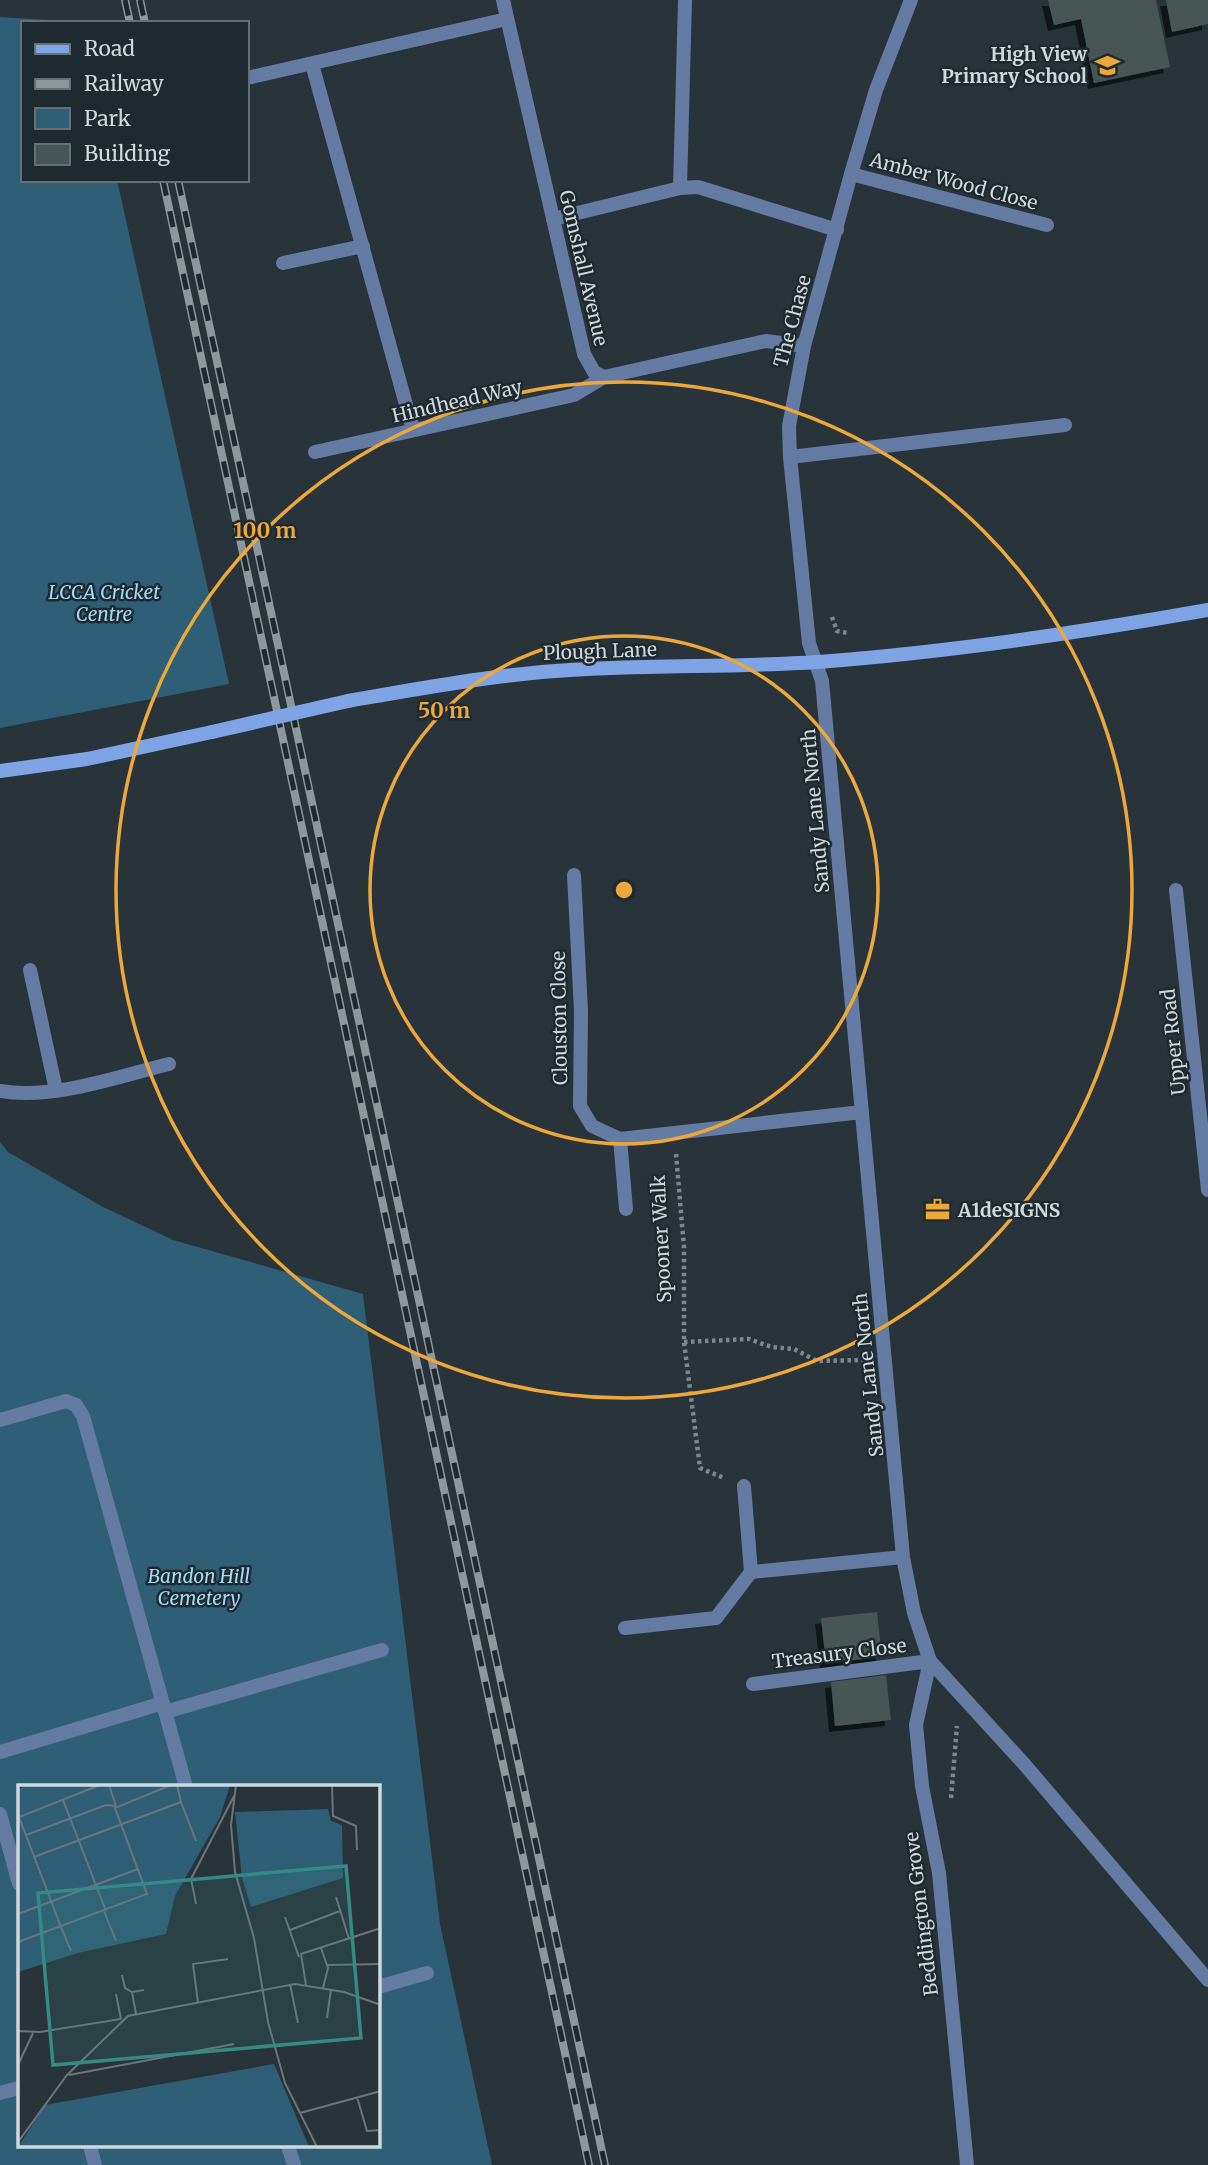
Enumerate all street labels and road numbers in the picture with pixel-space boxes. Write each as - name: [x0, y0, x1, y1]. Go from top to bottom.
- street label: Amber Wood Close: [867, 147, 1041, 215]
- street label: Gomshall Avenue: [554, 188, 614, 348]
- street label: The Chase: [768, 272, 816, 370]
- street label: Hindhead Way: [389, 374, 525, 428]
- street label: Plough Lane: [543, 637, 657, 665]
- street label: Sandy Lane North: [796, 727, 834, 894]
- street label: Clouston Close: [546, 951, 572, 1085]
- street label: Upper Road: [1155, 988, 1191, 1096]
- street label: Spooner Walk: [646, 1175, 676, 1303]
- street label: Sandy Lane North: [847, 1291, 889, 1458]
- street label: Treasury Close: [770, 1633, 908, 1673]
- street label: Beddington Grove: [899, 1831, 943, 1997]

